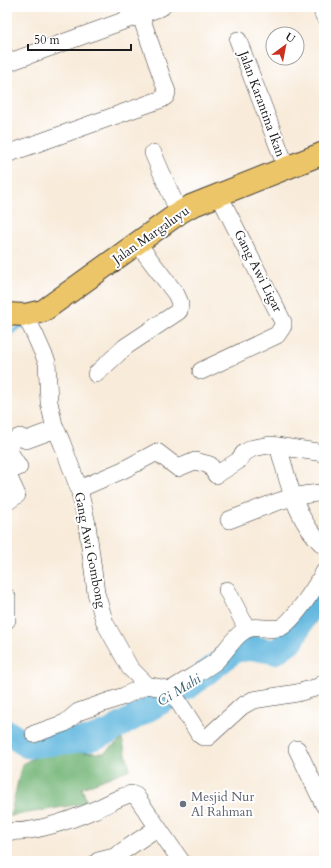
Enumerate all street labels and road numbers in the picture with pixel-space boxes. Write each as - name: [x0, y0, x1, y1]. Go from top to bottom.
- street label: Jalan Karantina Ikan: [234, 47, 290, 160]
- street label: Jalan Margaluyu: [107, 202, 193, 269]
- street label: Gang Awi Ligar: [230, 227, 287, 315]
- street label: Gang Awi Gombong: [70, 490, 110, 610]

